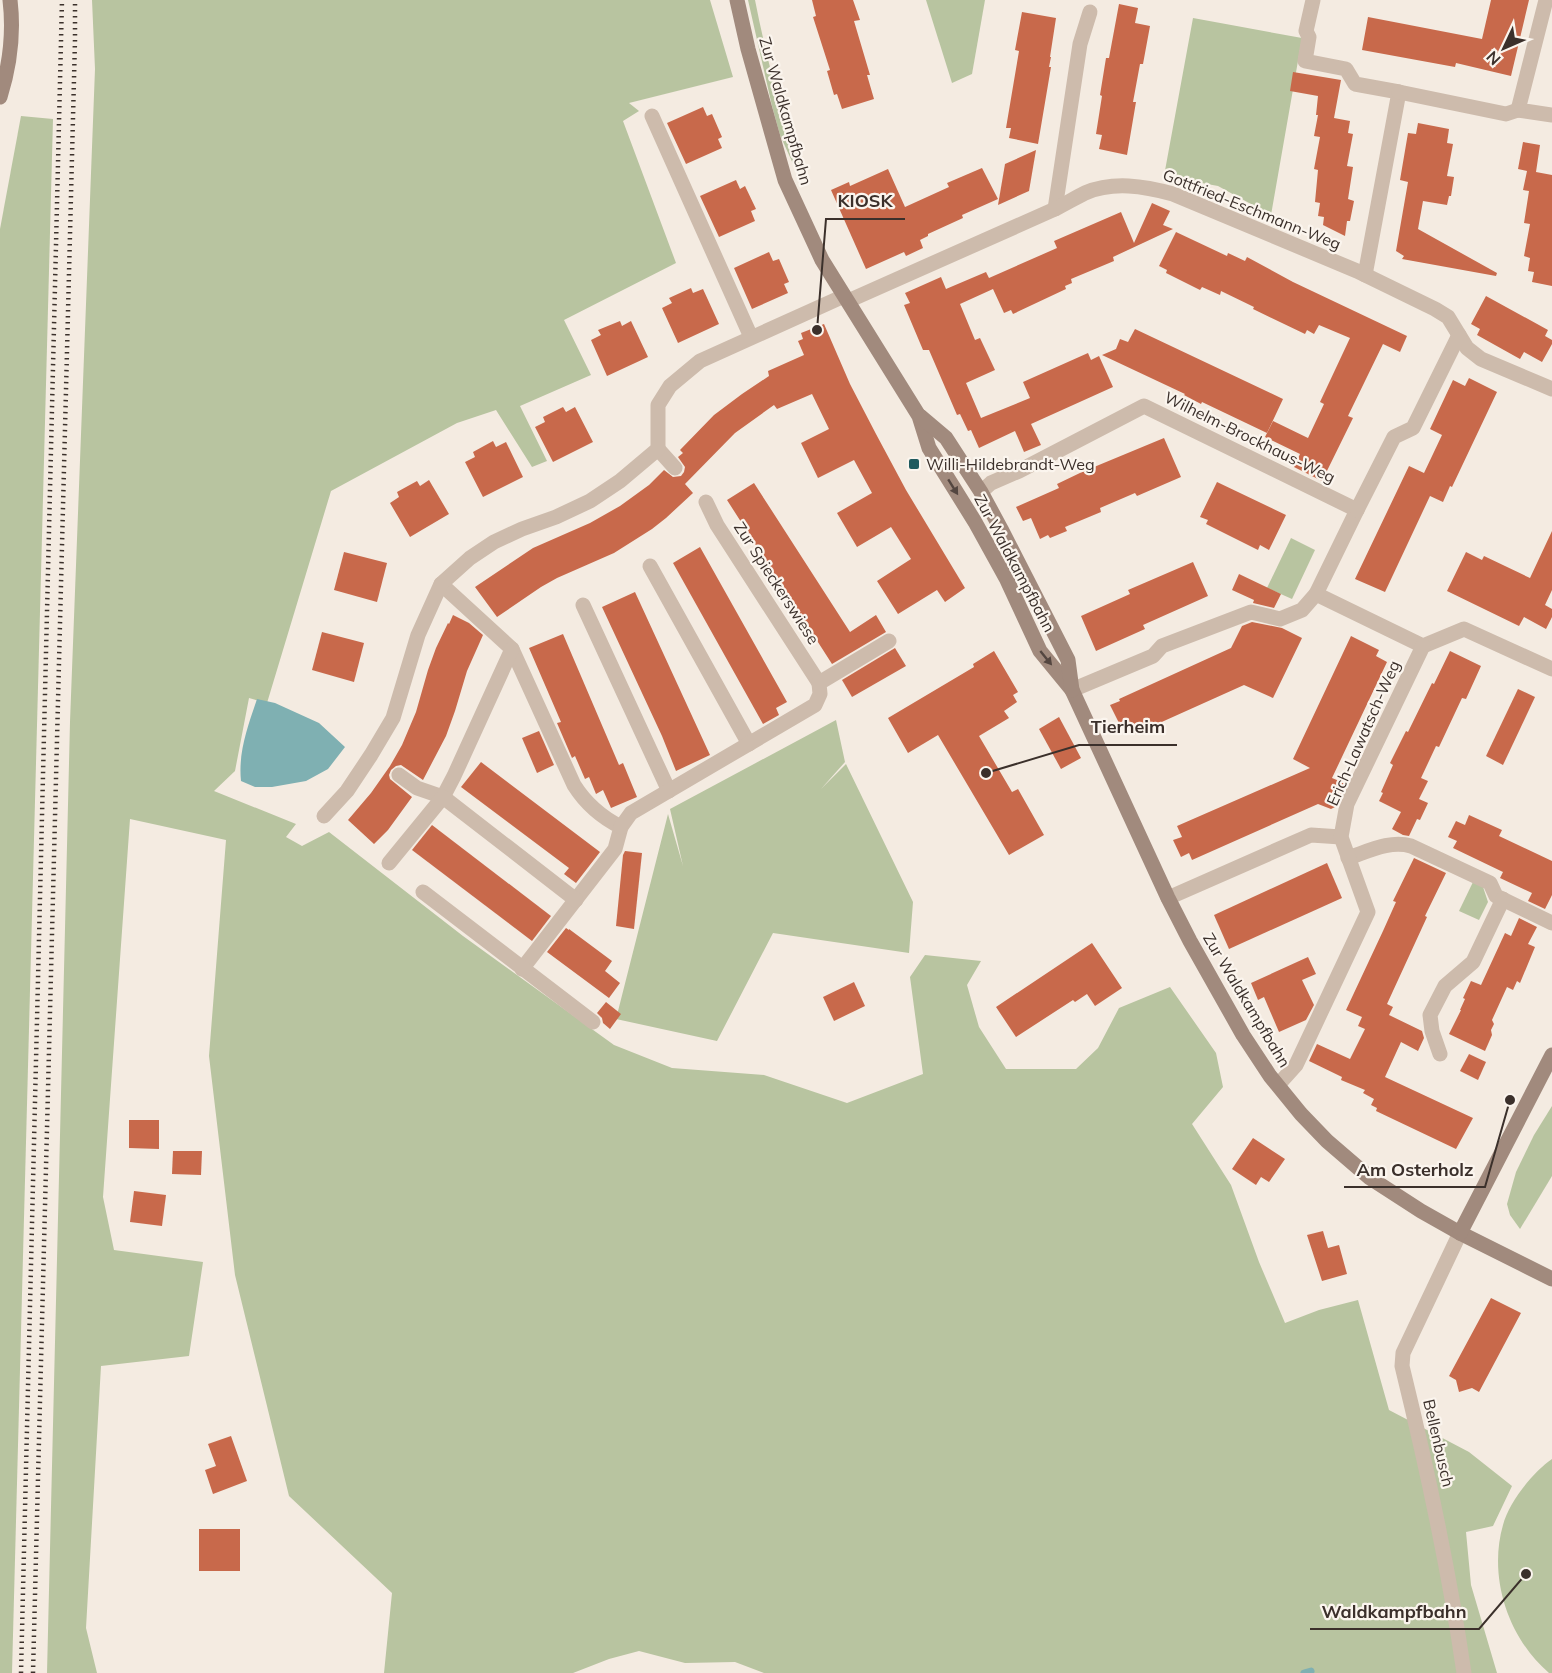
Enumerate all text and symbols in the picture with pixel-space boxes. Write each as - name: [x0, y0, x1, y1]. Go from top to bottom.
- north arrow: [1474, 18, 1534, 78]
- street label: Zur Waldkampfbahn: [755, 35, 817, 187]
- text: N: [1482, 47, 1505, 70]
- street label: Gottfried-Eschmann-Weg: [1160, 164, 1344, 254]
- callout: KIOSK: [826, 183, 905, 219]
- text: KIOSK: [838, 189, 893, 212]
- street label: Wilhelm-Brockhaus-Weg: [1161, 387, 1339, 487]
- place label: Willi-Hildebrandt-Weg: [926, 454, 1095, 474]
- marker: Willi-Hildebrandt-Weg: [907, 457, 921, 471]
- one-way arrow: [948, 479, 959, 495]
- street label: Zur Waldkampfbahn: [970, 491, 1060, 635]
- street label: Zur Spieckerswiese: [730, 518, 824, 648]
- one-way arrow: [1039, 650, 1052, 665]
- street label: Erich-Lawatsch-Weg: [1322, 657, 1404, 809]
- callout: Tierheim: [1079, 709, 1177, 745]
- text: Tierheim: [1091, 715, 1165, 738]
- street label: Zur Waldkampfbahn: [1199, 929, 1295, 1071]
- callout: Am Osterholz: [1344, 1151, 1485, 1187]
- text: Am Osterholz: [1356, 1158, 1474, 1181]
- street label: Bellenbusch: [1419, 1397, 1459, 1489]
- callout: Waldkampfbahn: [1310, 1593, 1479, 1629]
- text: Waldkampfbahn: [1321, 1600, 1467, 1623]

